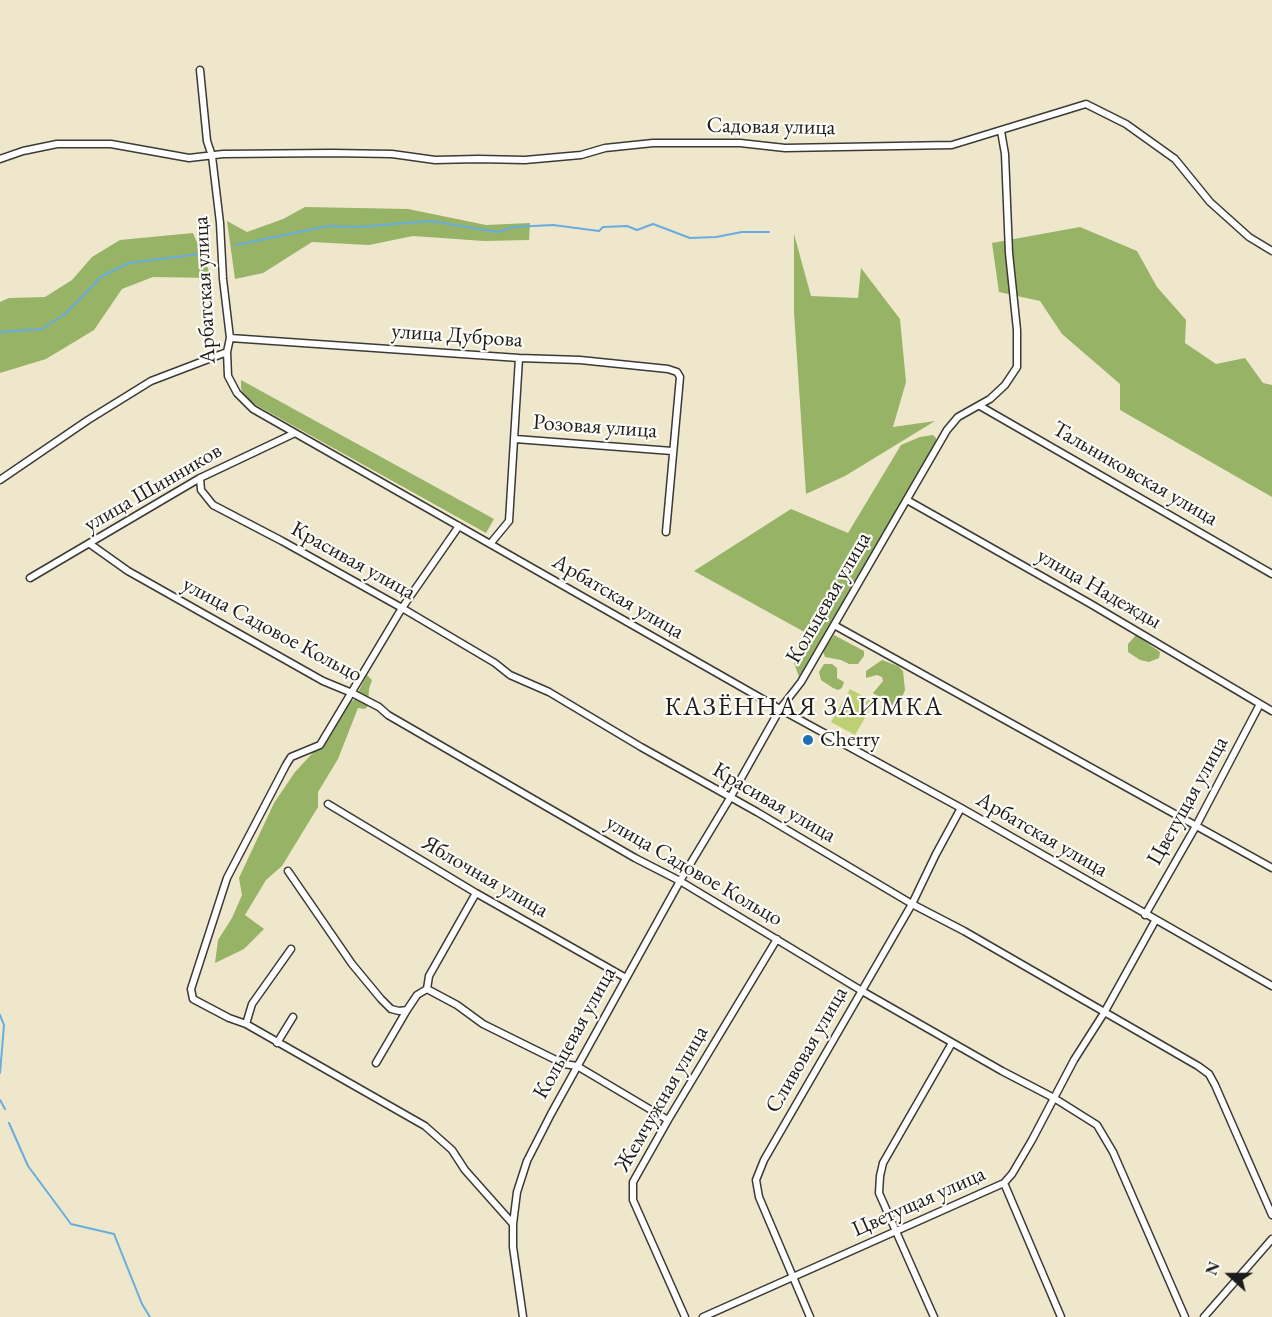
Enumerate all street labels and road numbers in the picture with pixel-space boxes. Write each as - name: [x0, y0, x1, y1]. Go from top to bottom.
- street label: Садовая улица: [706, 113, 836, 141]
- street label: Арбатская улица: [188, 216, 222, 364]
- street label: улица Дуброва: [390, 318, 524, 354]
- street label: Розовая улица: [532, 409, 658, 445]
- street label: Тальниковская улица: [1047, 416, 1223, 532]
- street label: улица Шинников: [79, 438, 227, 538]
- street label: Красивая улица: [286, 516, 420, 606]
- street label: Кольцевая улица: [781, 528, 877, 668]
- street label: улица Надежды: [1032, 543, 1166, 635]
- street label: Арбатская улица: [547, 549, 689, 645]
- street label: улица Садовое Кольцо: [177, 571, 367, 689]
- street label: Цветущая улица: [1142, 732, 1234, 870]
- street label: Красивая улица: [708, 757, 840, 849]
- street label: Арбатская улица: [971, 787, 1113, 883]
- street label: улица Садовое Кольцо: [601, 810, 787, 932]
- street label: Яблочная улица: [417, 830, 553, 924]
- street label: Кольцевая улица: [528, 962, 622, 1104]
- street label: Сливовая улица: [760, 982, 854, 1118]
- street label: Жемчужная улица: [610, 1021, 714, 1177]
- street label: Цветущая улица: [848, 1161, 990, 1243]

